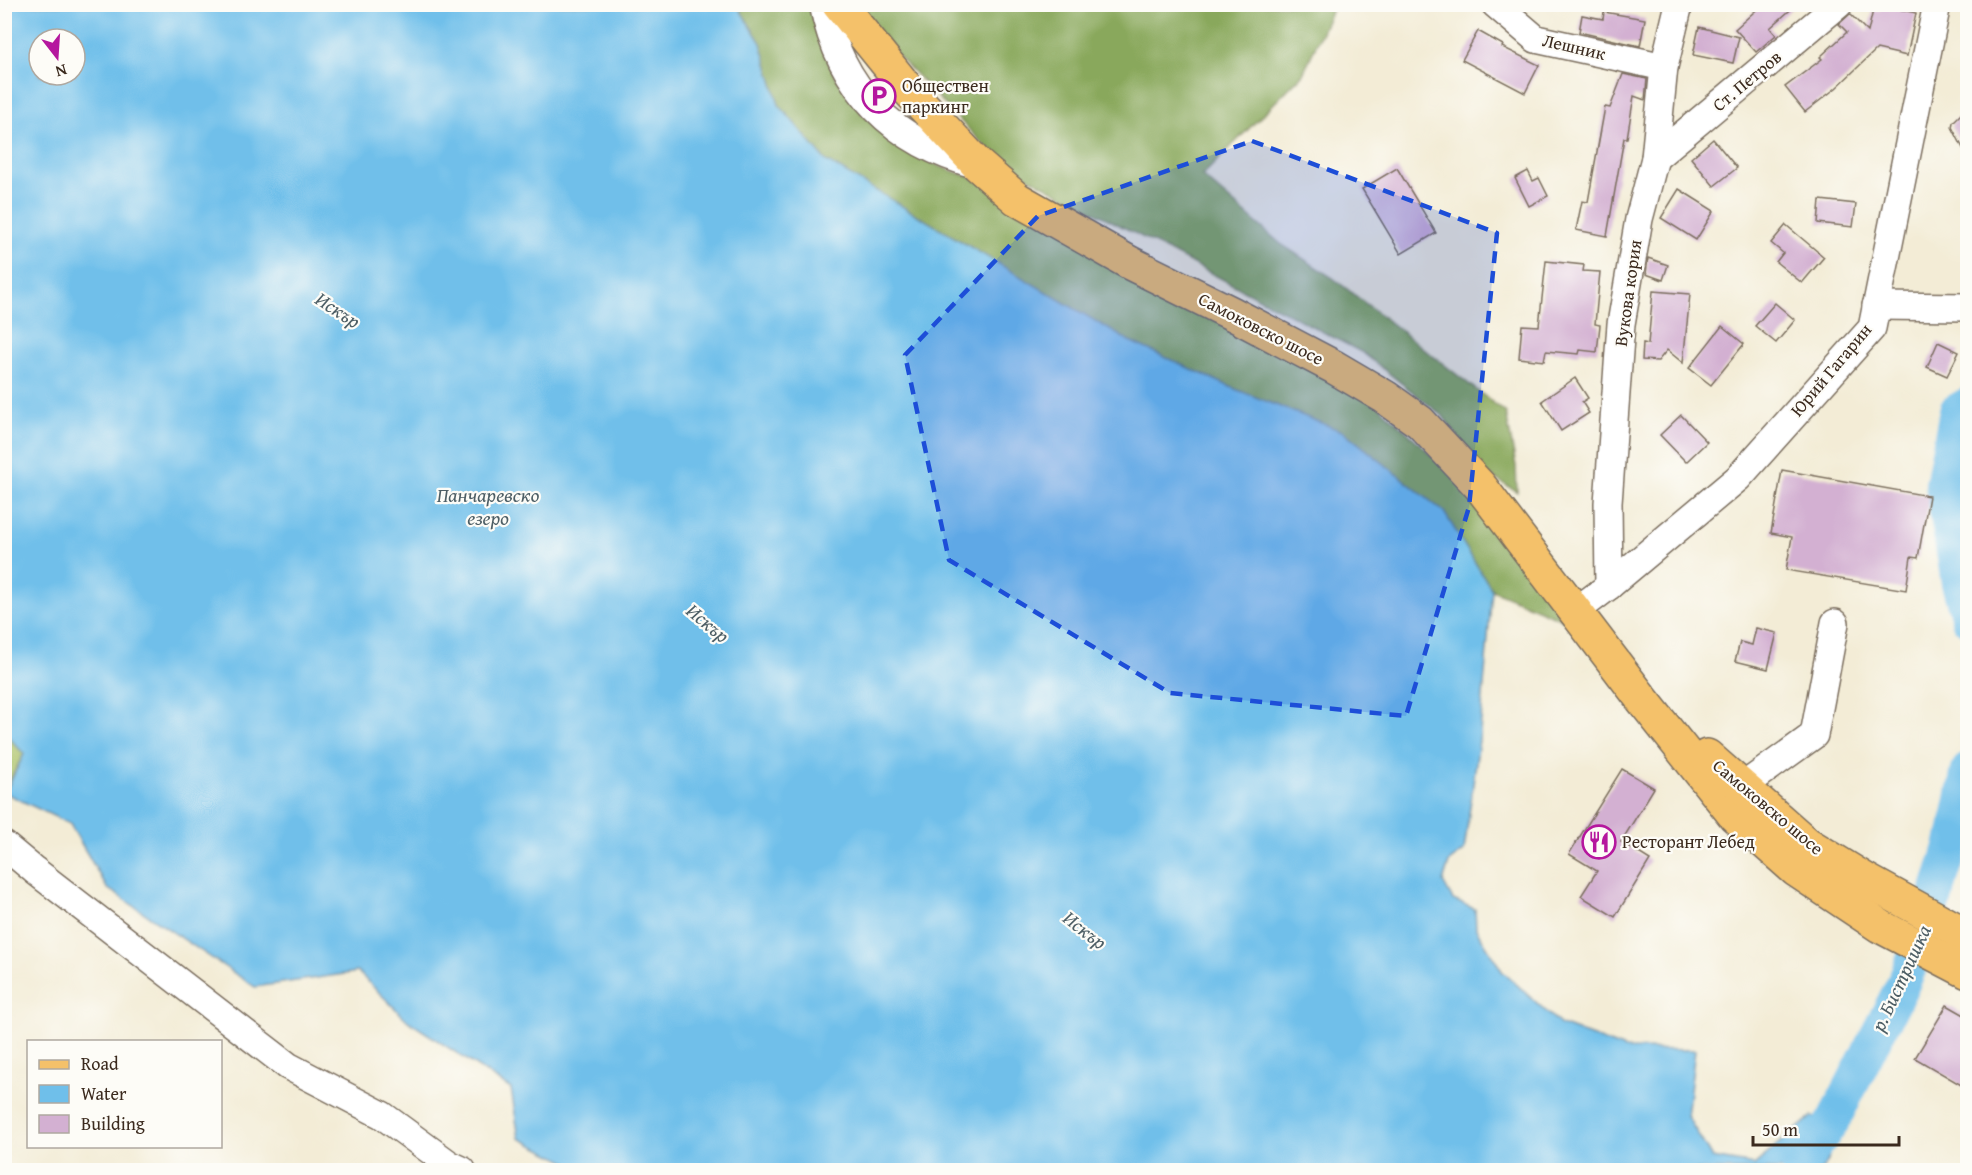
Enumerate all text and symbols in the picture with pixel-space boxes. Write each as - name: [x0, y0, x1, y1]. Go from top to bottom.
- street label: Лешник: [1540, 26, 1609, 67]
- north arrow: [27, 27, 87, 87]
- street label: Ст. Петров: [1706, 43, 1787, 118]
- text: N: [52, 58, 70, 84]
- place label: Обществен паркинг: [902, 72, 989, 120]
- parking icon: Обществен паркинг: [861, 78, 897, 114]
- street label: Вукова кория: [1607, 238, 1648, 348]
- water label: Искър: [310, 284, 367, 335]
- street label: Самоковско шосе: [1194, 285, 1329, 372]
- street label: Юрий Гагарин: [1783, 317, 1878, 422]
- water label: Панчаревско езеро: [437, 480, 540, 532]
- water label: Искър: [680, 596, 736, 649]
- street label: Самоковско шосе: [1707, 752, 1830, 861]
- restaurant icon: Ресторант Лебед: [1581, 824, 1617, 860]
- place label: Ресторант Лебед: [1622, 828, 1755, 855]
- water label: Искър: [1057, 903, 1113, 956]
- water label: р. Бистришка: [1863, 919, 1938, 1037]
- legend: [27, 1040, 222, 1148]
- text: Road: [81, 1050, 119, 1077]
- text: Water: [81, 1080, 127, 1107]
- scale bar: [1753, 1109, 1898, 1147]
- text: Building: [81, 1110, 145, 1137]
- text: 50 m: [1762, 1116, 1798, 1143]

